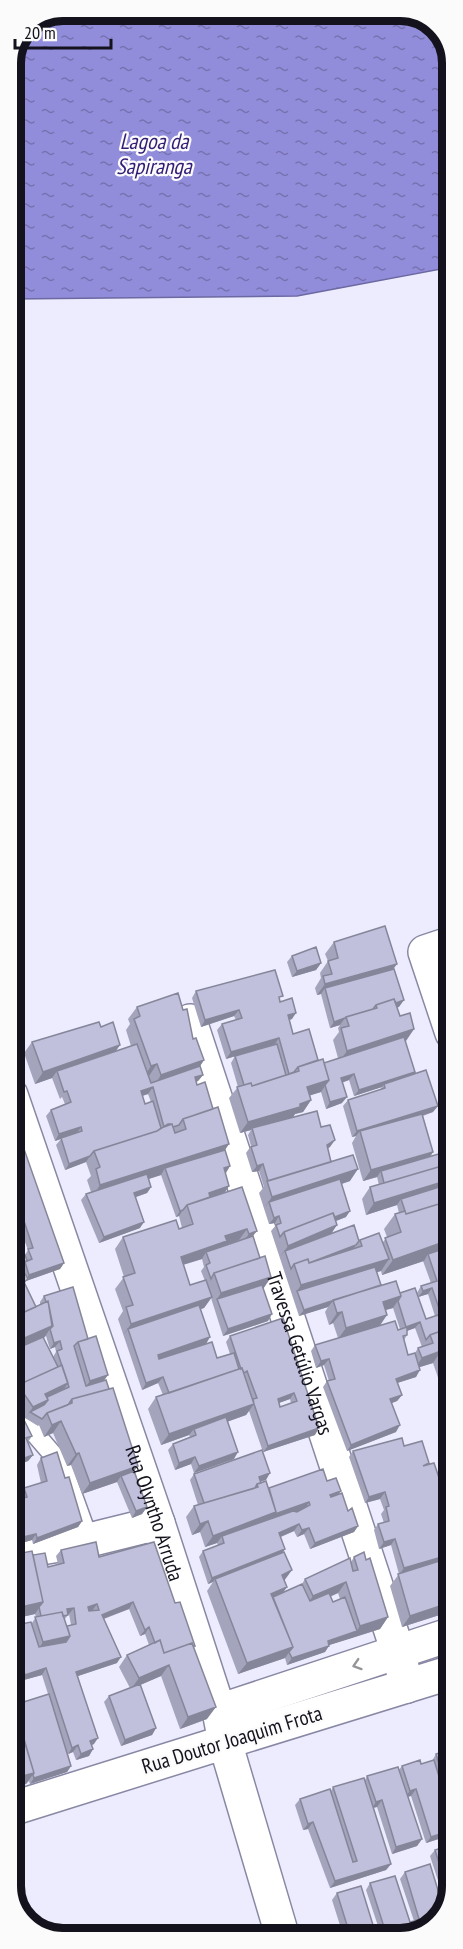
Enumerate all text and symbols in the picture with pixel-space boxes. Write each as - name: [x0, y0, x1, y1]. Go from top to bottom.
- scale bar: [15, 12, 111, 50]
- text: 20 m: [24, 21, 56, 44]
- water label: Lagoa da Sapiranga: [116, 127, 193, 180]
- street label: Travessa Getúlio Vargas: [261, 1268, 339, 1438]
- street label: Rua Olyntho Arruda: [119, 1441, 190, 1584]
- one-way arrow: [352, 1658, 363, 1671]
- street label: Rua Doutor Joaquim Frota: [138, 1699, 325, 1780]

